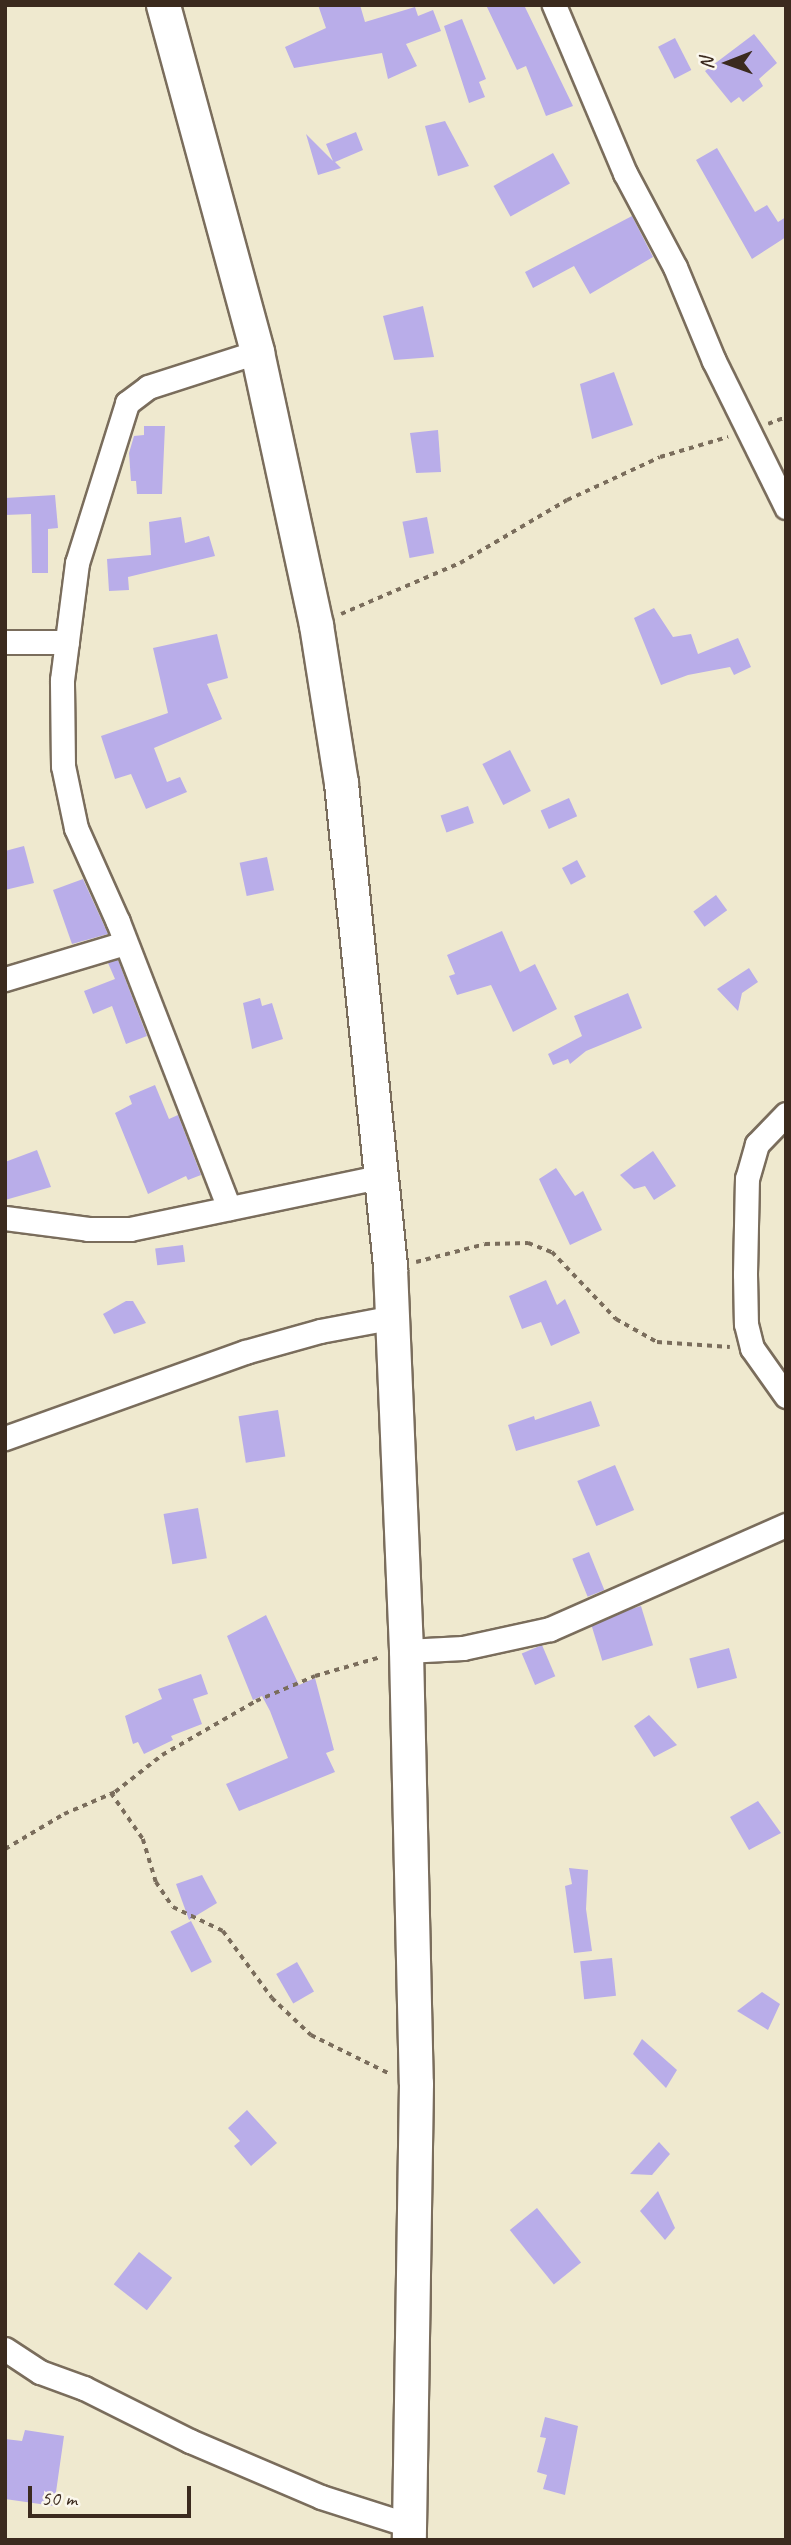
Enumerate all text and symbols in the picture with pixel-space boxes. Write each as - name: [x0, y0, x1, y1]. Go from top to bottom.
- north arrow: [693, 28, 763, 98]
- text: N: [695, 57, 719, 69]
- scale bar: [32, 2472, 194, 2516]
- text: 50 m: [41, 2485, 77, 2511]

